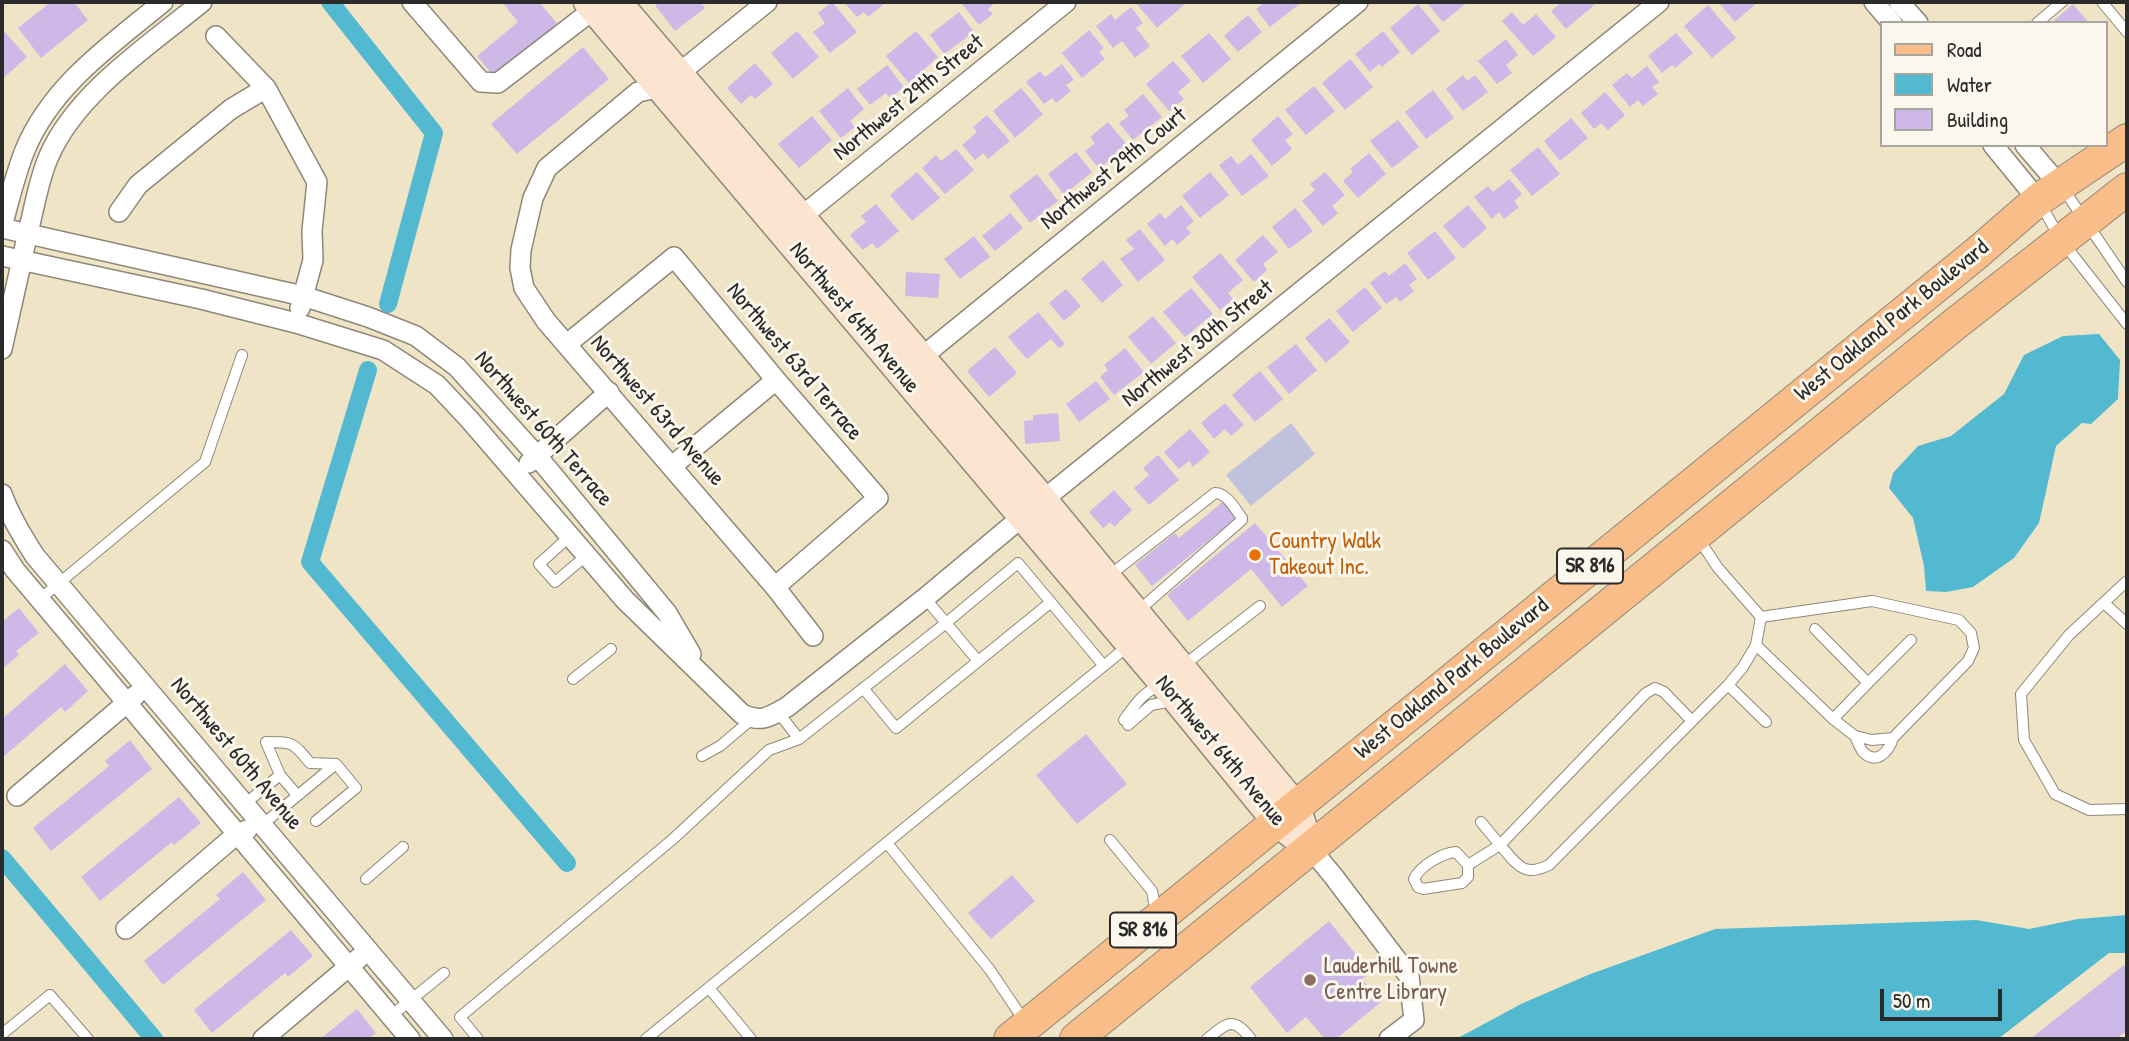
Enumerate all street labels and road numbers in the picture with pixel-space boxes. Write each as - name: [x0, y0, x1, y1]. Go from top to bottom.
- street label: Northwest 29th Street: [828, 29, 990, 167]
- street label: Northwest 29th Court: [1035, 102, 1193, 236]
- street label: West Oakland Park Boulevard: [1789, 234, 1995, 408]
- street label: Northwest 64th Avenue: [783, 237, 925, 399]
- street label: Northwest 30th Street: [1117, 274, 1279, 414]
- street label: Northwest 63rd Terrace: [720, 278, 868, 446]
- street label: Northwest 63rd Avenue: [584, 330, 730, 492]
- street label: Northwest 60th Terrace: [468, 346, 618, 512]
- road number: SR 816: [1557, 548, 1623, 584]
- street label: West Oakland Park Boulevard: [1349, 592, 1555, 766]
- street label: Northwest 64th Avenue: [1149, 670, 1291, 832]
- street label: Northwest 60th Avenue: [164, 672, 308, 836]
- road number: SR 816: [1110, 912, 1176, 948]

